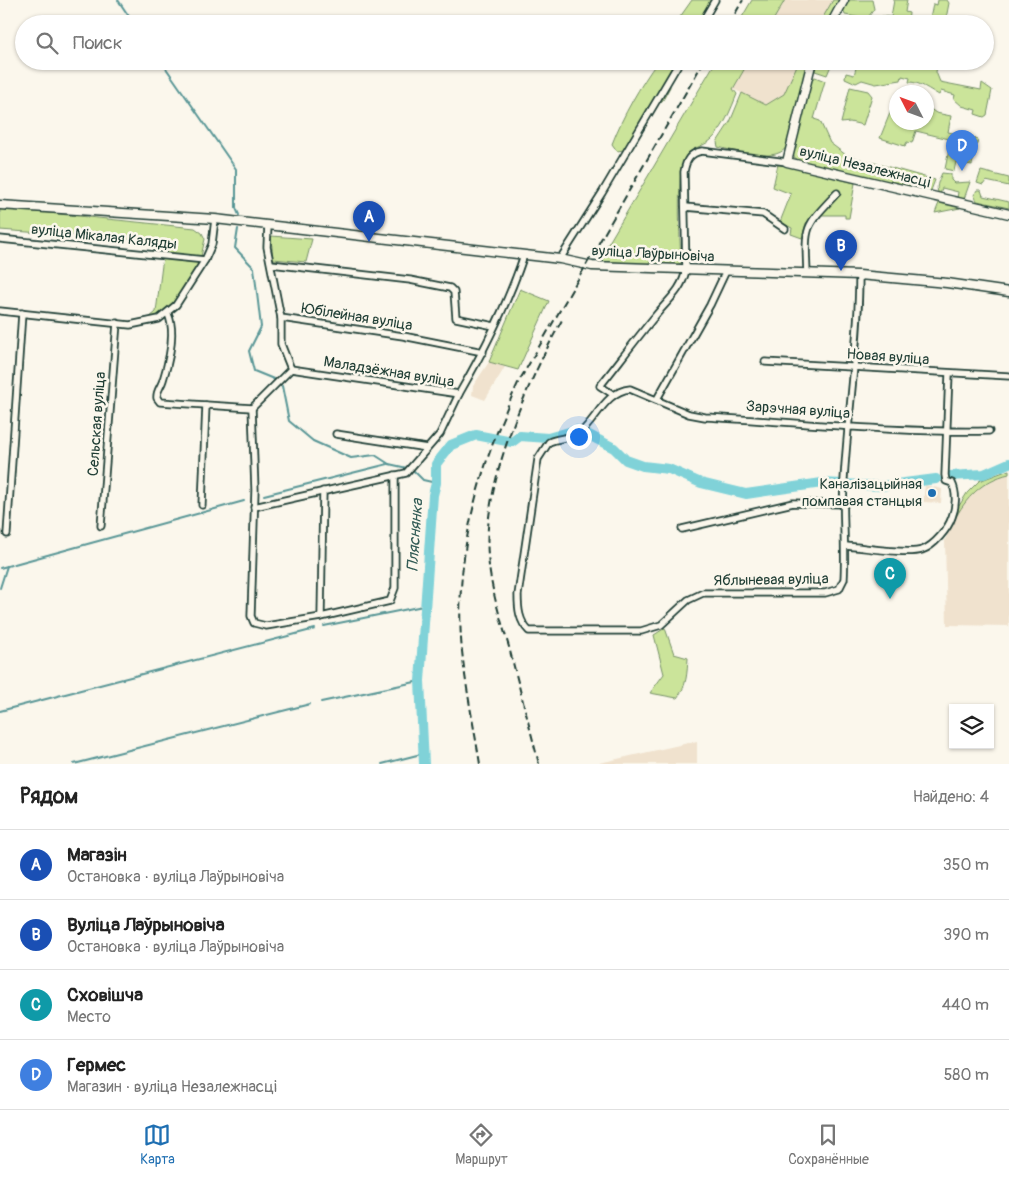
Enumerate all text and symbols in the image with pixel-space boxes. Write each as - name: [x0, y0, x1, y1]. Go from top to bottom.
- search box: [15, 15, 994, 70]
- icon: search: [33, 29, 61, 57]
- text: Поиск: [73, 31, 123, 55]
- north arrow: [889, 85, 934, 130]
- pin: D: [946, 130, 978, 171]
- street label: вуліца Незалежнасці: [798, 142, 933, 193]
- pin: A: [353, 201, 385, 242]
- street label: вуліца Мікалая Каляды: [30, 220, 178, 254]
- pin: B: [825, 230, 857, 271]
- street label: вуліца Лаўрыновіча: [591, 241, 715, 267]
- street label: Юбілейная вуліца: [300, 299, 414, 335]
- street label: Новая вуліца: [846, 345, 930, 369]
- street label: Маладзёжная вуліца: [322, 352, 456, 392]
- street label: Сельская вуліца: [84, 371, 110, 477]
- street label: Зарэчная вуліца: [745, 397, 851, 423]
- your location: [566, 424, 592, 450]
- place label: Каналізацыйная помпавая станцыя: [802, 475, 922, 511]
- marker: Каналізацыйная помпавая станцыя: [926, 487, 938, 499]
- water label: Пляснянка: [402, 496, 428, 572]
- pin: C: [874, 558, 906, 599]
- street label: Яблыневая вуліца: [713, 569, 829, 591]
- map controls: [949, 704, 994, 749]
- button: layers: [949, 704, 994, 749]
- text: Рядом: [20, 783, 78, 810]
- text: Найдено: 4: [913, 787, 989, 807]
- text: Магазін: [67, 843, 127, 867]
- text: A: [31, 855, 41, 875]
- text: 350 m: [943, 855, 989, 875]
- text: Остановка · вуліца Лаўрыновіча: [67, 867, 284, 887]
- text: Вуліца Лаўрыновіча: [67, 913, 225, 937]
- text: B: [31, 925, 41, 945]
- text: 390 m: [943, 925, 989, 945]
- text: Остановка · вуліца Лаўрыновіча: [67, 937, 284, 957]
- text: Сховішча: [67, 983, 143, 1007]
- text: C: [31, 995, 41, 1015]
- text: 440 m: [942, 995, 989, 1015]
- text: Место: [67, 1007, 111, 1027]
- text: Гермес: [67, 1053, 126, 1077]
- text: D: [31, 1065, 41, 1085]
- text: 580 m: [944, 1065, 989, 1085]
- text: Магазин · вуліца Незалежнасці: [67, 1077, 277, 1097]
- tab: Карта: [140, 1121, 175, 1168]
- tab: Маршрут: [455, 1121, 508, 1168]
- tab: Сохранённые: [788, 1121, 869, 1168]

